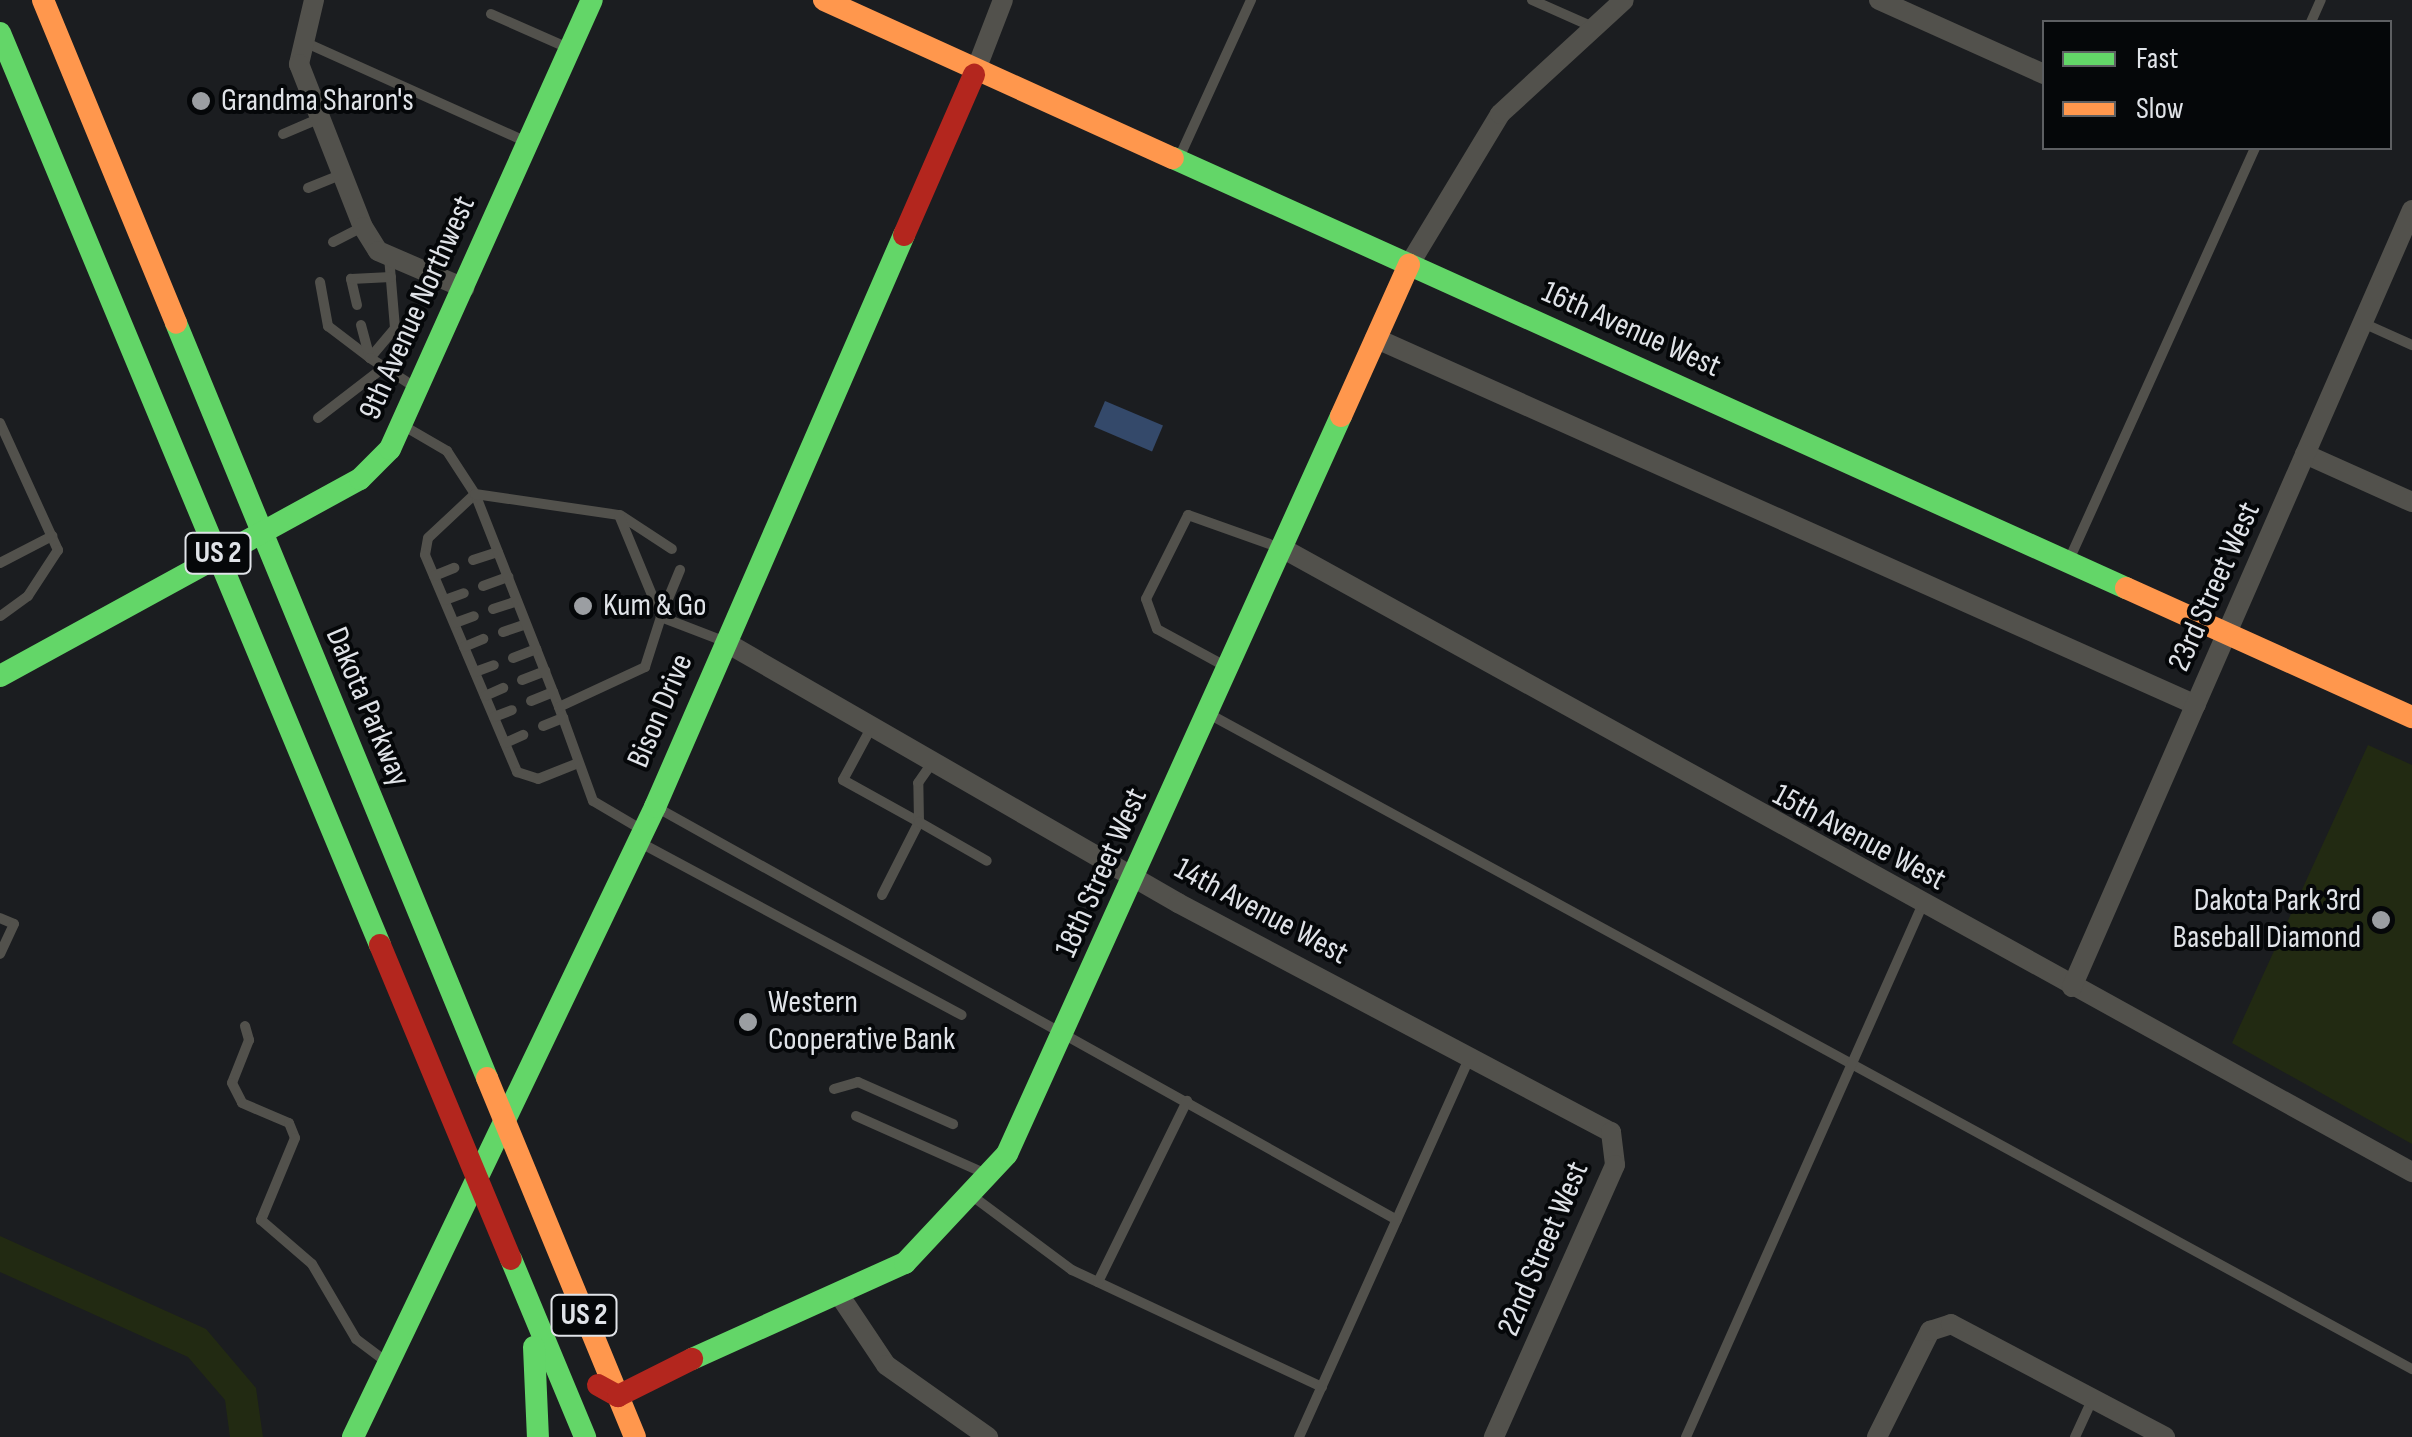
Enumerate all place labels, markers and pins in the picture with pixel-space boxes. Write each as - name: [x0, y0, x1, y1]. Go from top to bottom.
- place label: Grandma Sharon's: [221, 82, 414, 120]
- marker: Grandma Sharon's: [190, 90, 212, 112]
- place label: Kum & Go: [603, 587, 707, 625]
- marker: Kum & Go: [572, 595, 594, 617]
- place label: Dakota Park 3rd Baseball Diamond: [2173, 883, 2361, 958]
- marker: Dakota Park 3rd Baseball Diamond: [2370, 909, 2392, 931]
- place label: Western Cooperative Bank: [768, 985, 955, 1060]
- marker: Western Cooperative Bank: [737, 1011, 759, 1033]

